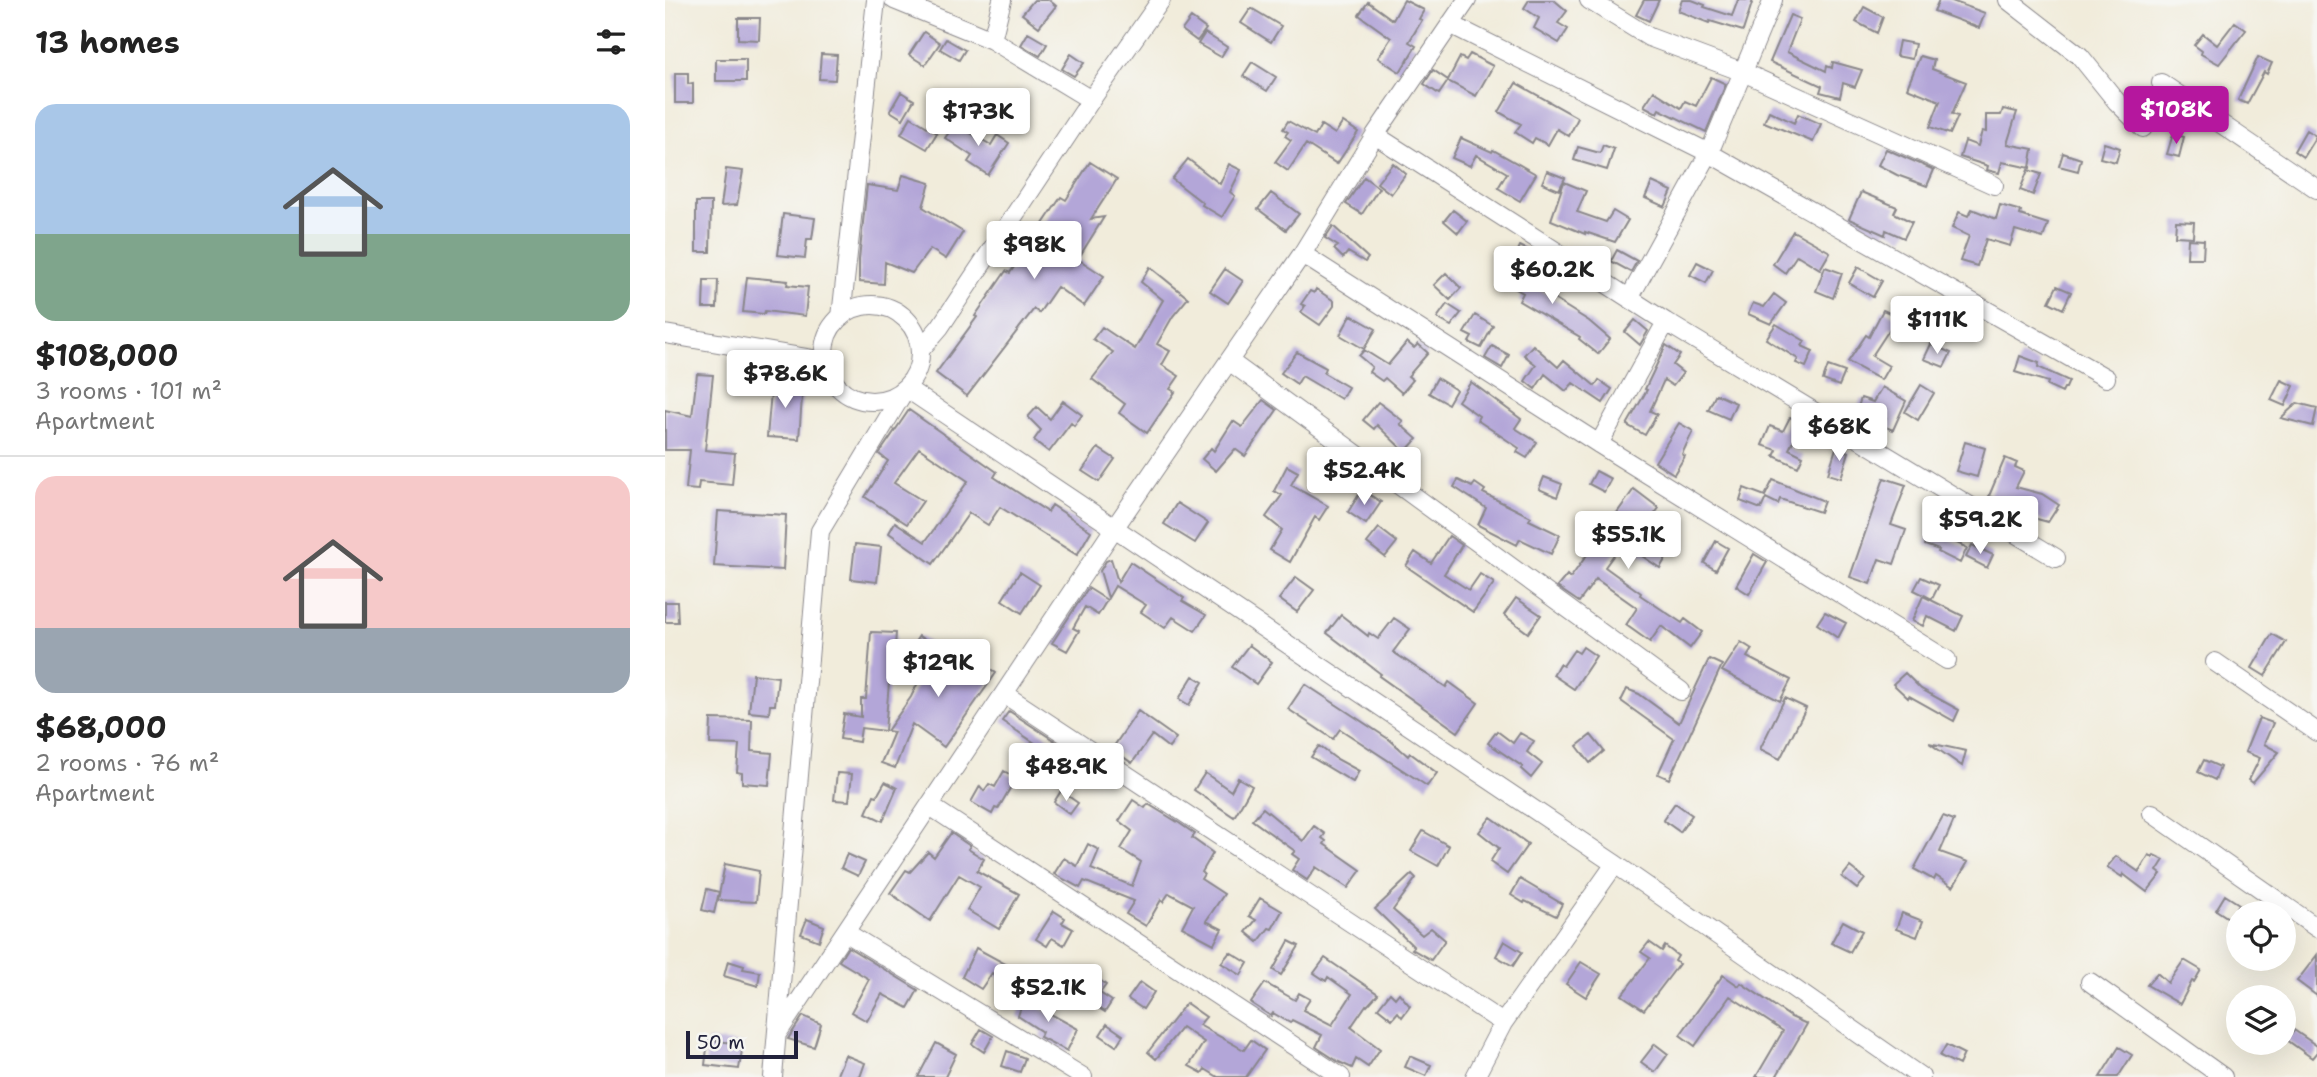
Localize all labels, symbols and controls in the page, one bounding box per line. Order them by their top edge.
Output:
text: 13 homes [35,22,180,63]
icon: filters [592,23,630,61]
pin: $108K [2127,86,2225,146]
pin: $173K [929,88,1027,148]
text: $108K [2140,94,2212,124]
text: $173K [942,96,1014,126]
icon: home [270,149,396,275]
pin: $98K [993,222,1075,281]
text: $98K [1003,229,1065,259]
pin: $60.2K [1495,246,1609,306]
text: $60.2K [1510,254,1594,284]
pin: $111K [1888,296,1986,356]
text: $111K [1907,304,1967,334]
text: $108,000 [35,335,179,376]
pin: $78.6K [728,350,842,410]
text: $78.6K [743,358,827,388]
text: 3 rooms · 101 m² [35,376,222,406]
pin: $68K [1798,404,1880,463]
text: Apartment [35,406,155,436]
text: $68K [1807,411,1871,441]
pin: $52.4K [1307,448,1421,507]
text: $52.4K [1323,455,1405,485]
pin: $59.2K [1923,496,2037,556]
text: $59.2K [1938,504,2022,534]
pin: $55.1K [1571,512,1685,571]
text: $55.1K [1591,519,1665,549]
icon: home [270,521,396,647]
pin: $129K [889,640,987,699]
text: $129K [902,647,974,677]
text: $68,000 [35,707,167,748]
pin: $48.9K [1009,744,1123,803]
text: 2 rooms · 76 m² [35,748,219,778]
text: $48.9K [1025,751,1107,781]
text: Apartment [35,778,155,808]
map controls [2226,901,2296,1055]
button: locate [2226,901,2296,971]
pin: $52.1K [991,964,1105,1024]
text: $52.1K [1010,972,1086,1002]
button: layers [2226,985,2296,1055]
scale bar [686,1028,798,1060]
text: 50 m [697,1030,745,1055]

